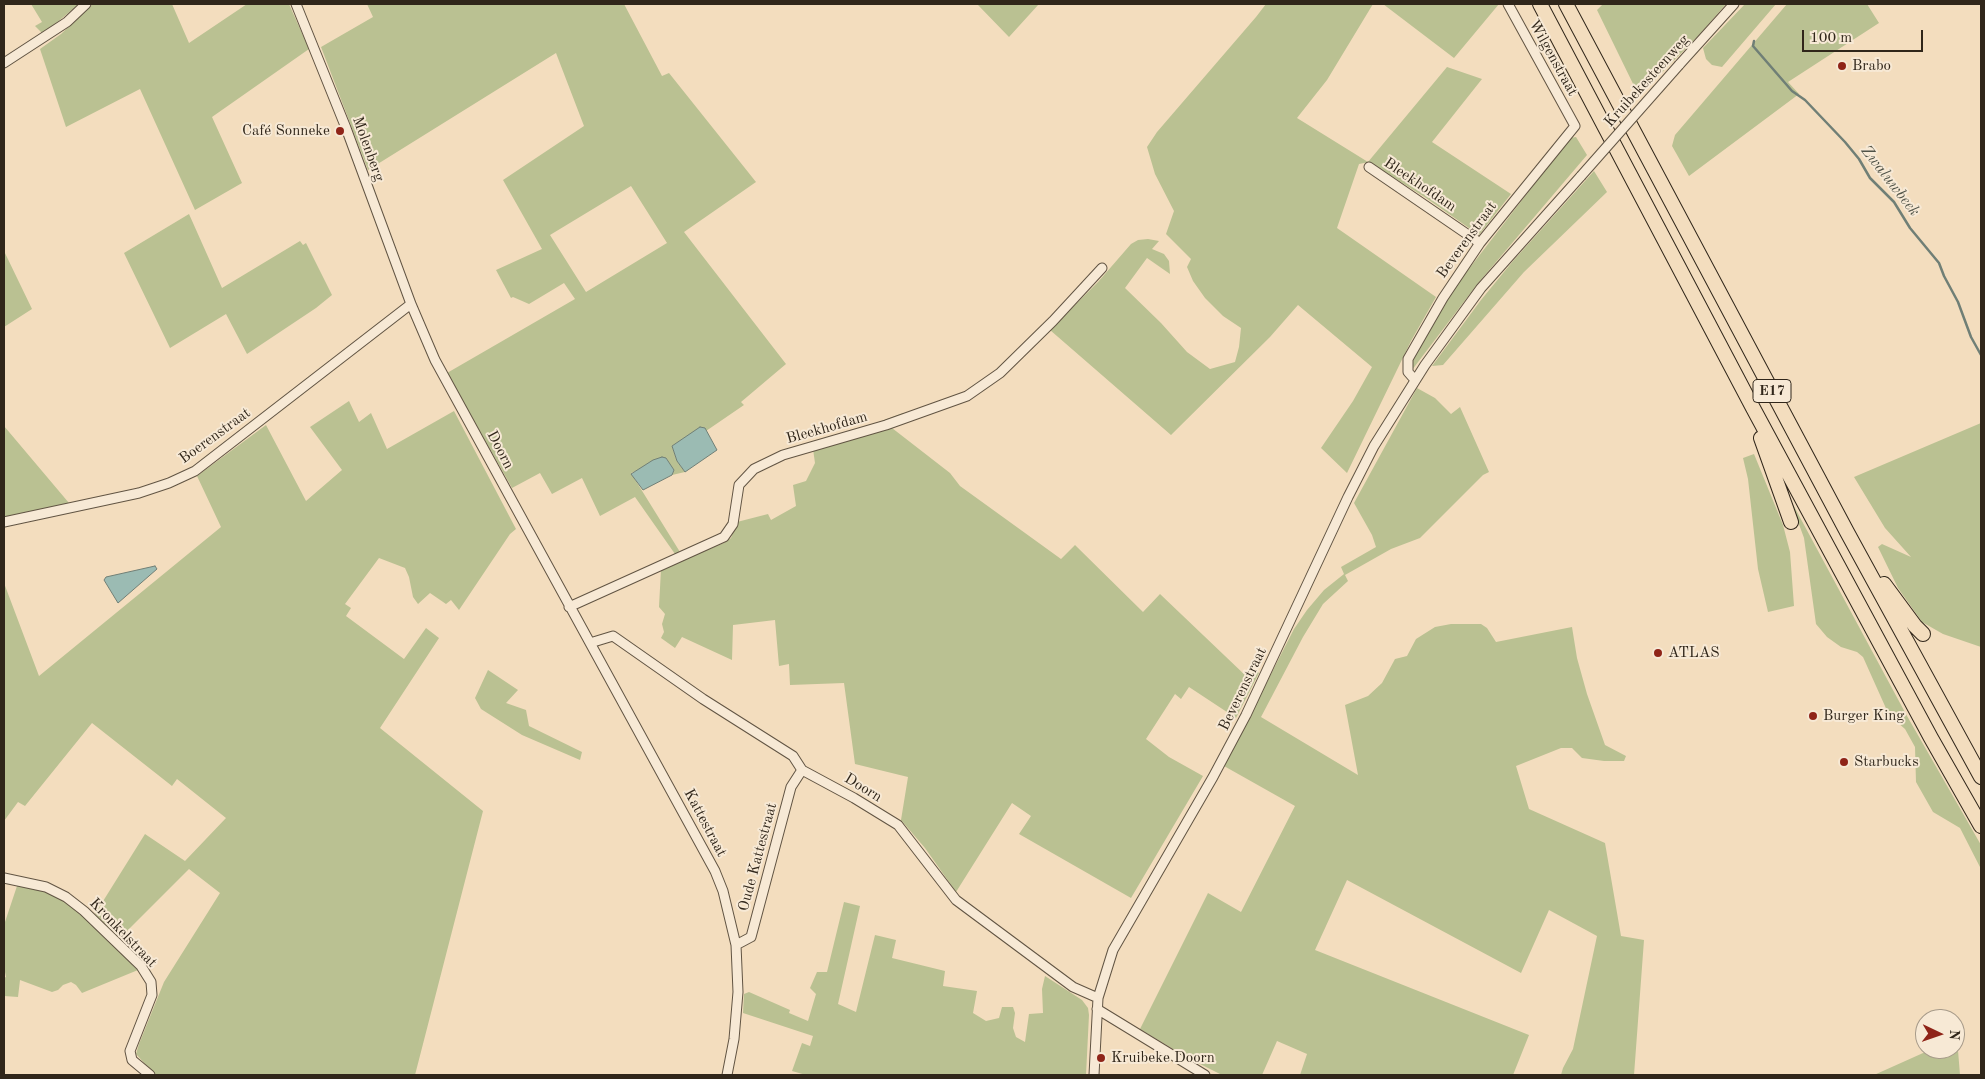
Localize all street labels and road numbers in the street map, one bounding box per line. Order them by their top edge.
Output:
street label: Wilgenstraat [1525,17,1581,99]
street label: Kruibekesteenweg [1601,31,1693,131]
street label: Molenberg [348,114,388,184]
street label: Bleekhofdam [1380,154,1460,216]
street label: Beverenstraat [1433,198,1501,282]
road number: E17 [1753,380,1791,402]
street label: Boerenstraat [176,404,254,468]
street label: Bleekhofdam [784,408,870,448]
street label: Doorn [482,428,518,472]
street label: Beverenstraat [1215,644,1271,734]
street label: Doorn [841,770,885,806]
street label: Kattestraat [680,786,730,860]
street label: Oude Kattestraat [735,801,781,913]
street label: Kronkelstraat [85,894,161,972]

